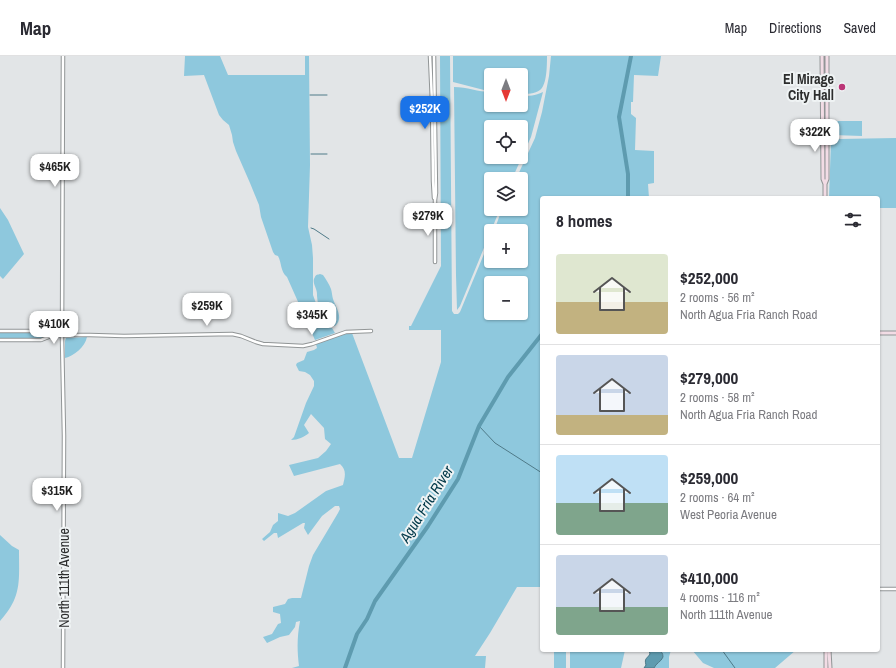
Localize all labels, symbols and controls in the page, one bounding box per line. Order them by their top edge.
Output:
text: Map [20,15,51,41]
text: Map [725,19,747,37]
text: Directions [769,19,821,37]
text: Saved [843,19,876,37]
north arrow [484,68,528,112]
map controls [484,68,528,320]
place label: El Mirage City Hall [783,70,834,104]
marker: El Mirage City Hall [837,82,847,92]
pin: $252K [397,96,453,130]
text: $252K [409,100,441,117]
pin: $322K [787,119,843,153]
button: locate [484,120,528,164]
text: $322K [799,123,831,140]
pin: $465K [27,154,83,188]
text: $465K [39,158,71,175]
button: layers [484,172,528,216]
pin: $279K [400,203,456,237]
text: $279K [412,207,444,224]
text: 8 homes [556,209,613,232]
icon: filters [842,209,864,231]
button: + [484,224,528,268]
text: $252,000 [680,266,738,289]
icon: home [588,270,636,318]
button: − [484,276,528,320]
text: 2 rooms · 56 m² [680,289,755,306]
pin: $259K [179,293,235,327]
text: $259K [191,297,223,314]
pin: $345K [284,302,340,336]
text: $345K [296,306,328,323]
text: North Agua Fria Ranch Road [680,306,817,323]
pin: $410K [26,311,82,345]
text: $410K [38,315,70,332]
text: $279,000 [680,366,738,389]
icon: home [588,371,636,419]
text: 2 rooms · 58 m² [680,389,755,406]
text: North Agua Fria Ranch Road [680,406,817,423]
water label: Agua Fria River [394,461,458,547]
text: $259,000 [680,466,738,489]
icon: home [588,471,636,519]
pin: $315K [29,478,85,512]
text: $315K [41,482,73,499]
text: 2 rooms · 64 m² [680,489,755,506]
text: West Peoria Avenue [680,506,777,523]
street label: North 111th Avenue [55,528,73,628]
text: $410,000 [680,566,738,589]
icon: home [588,571,636,619]
text: 4 rooms · 116 m² [680,589,760,606]
text: North 111th Avenue [680,606,773,623]

